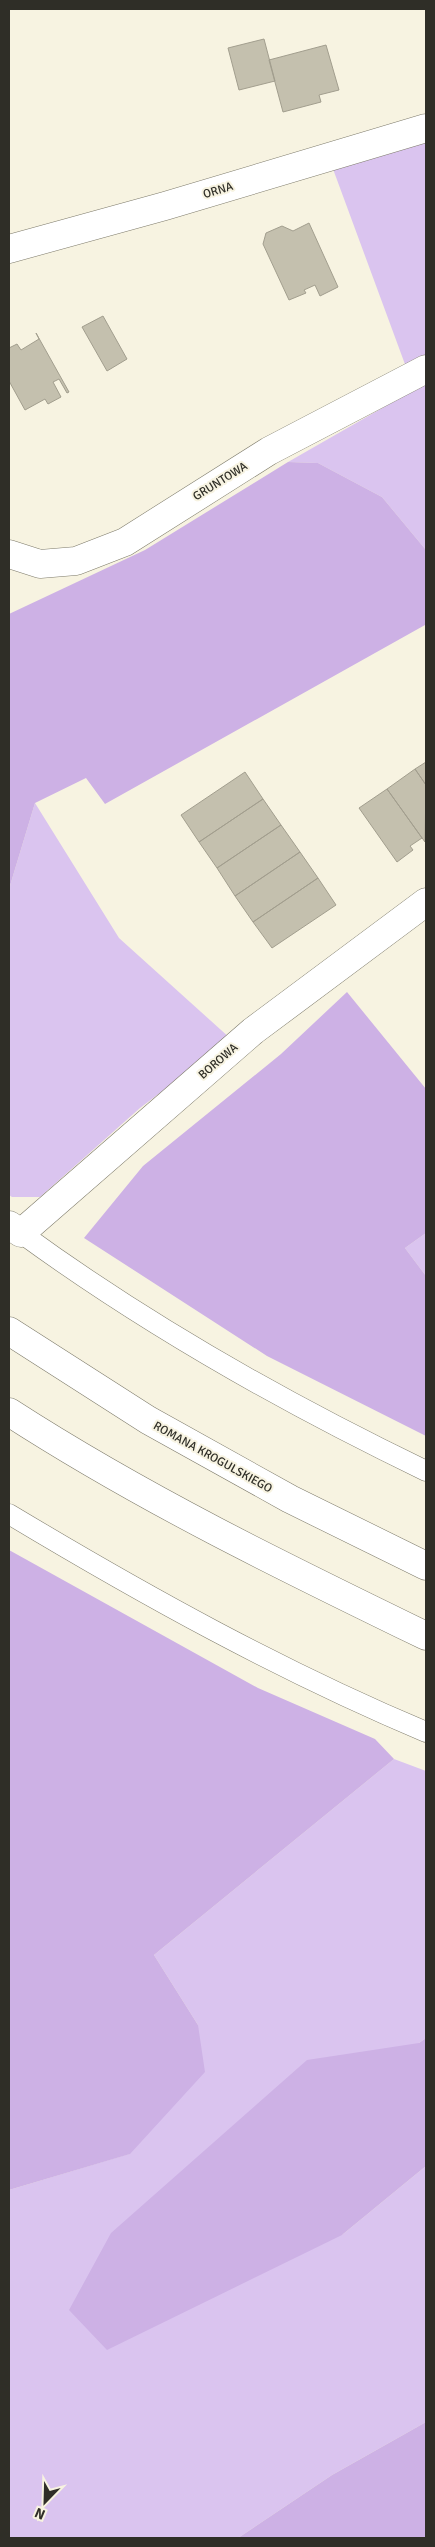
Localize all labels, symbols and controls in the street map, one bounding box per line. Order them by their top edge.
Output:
street label: ORNA [201,179,236,202]
street label: GRUNTOWA [190,458,251,504]
street label: BOROWA [196,1040,242,1083]
street label: ROMANA KROGULSKIEGO [151,1418,275,1496]
north arrow [20,2477,70,2527]
text: N [32,2504,48,2523]

